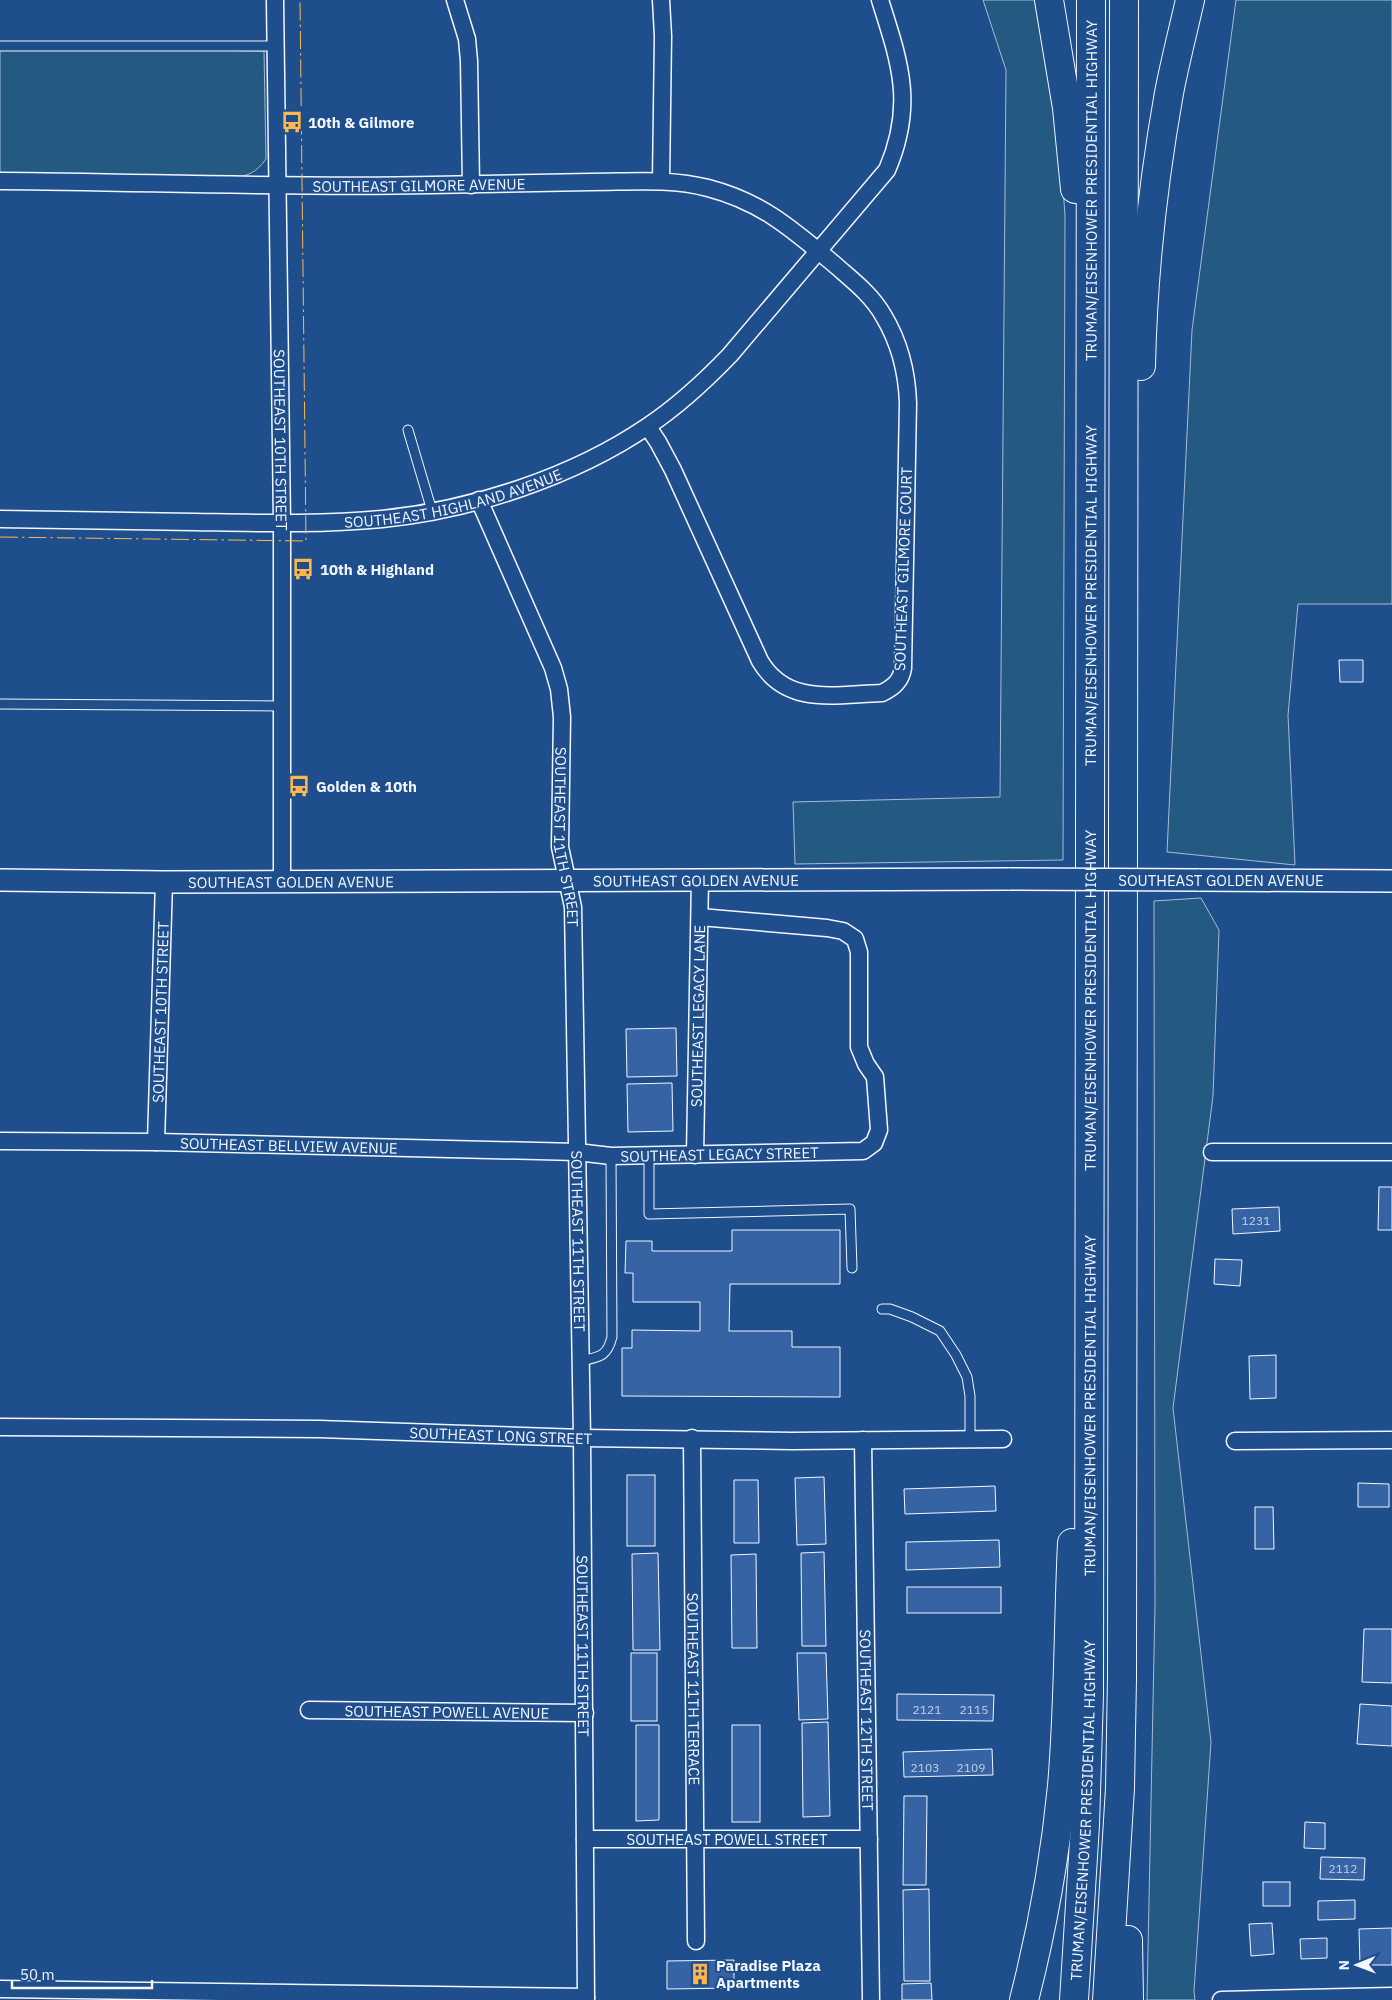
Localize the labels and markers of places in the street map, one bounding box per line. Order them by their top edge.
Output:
bus stop icon: 10th & Gilmore [279,109,305,135]
place label: 10th & Gilmore [308,113,415,132]
bus stop icon: 10th & Highland [290,556,316,582]
place label: 10th & Highland [320,560,434,579]
bus stop icon: Golden & 10th [286,773,312,799]
place label: Golden & 10th [316,777,417,796]
place label: Paradise Plaza Apartments [716,1956,821,1992]
building icon: Paradise Plaza Apartments [687,1961,713,1987]

